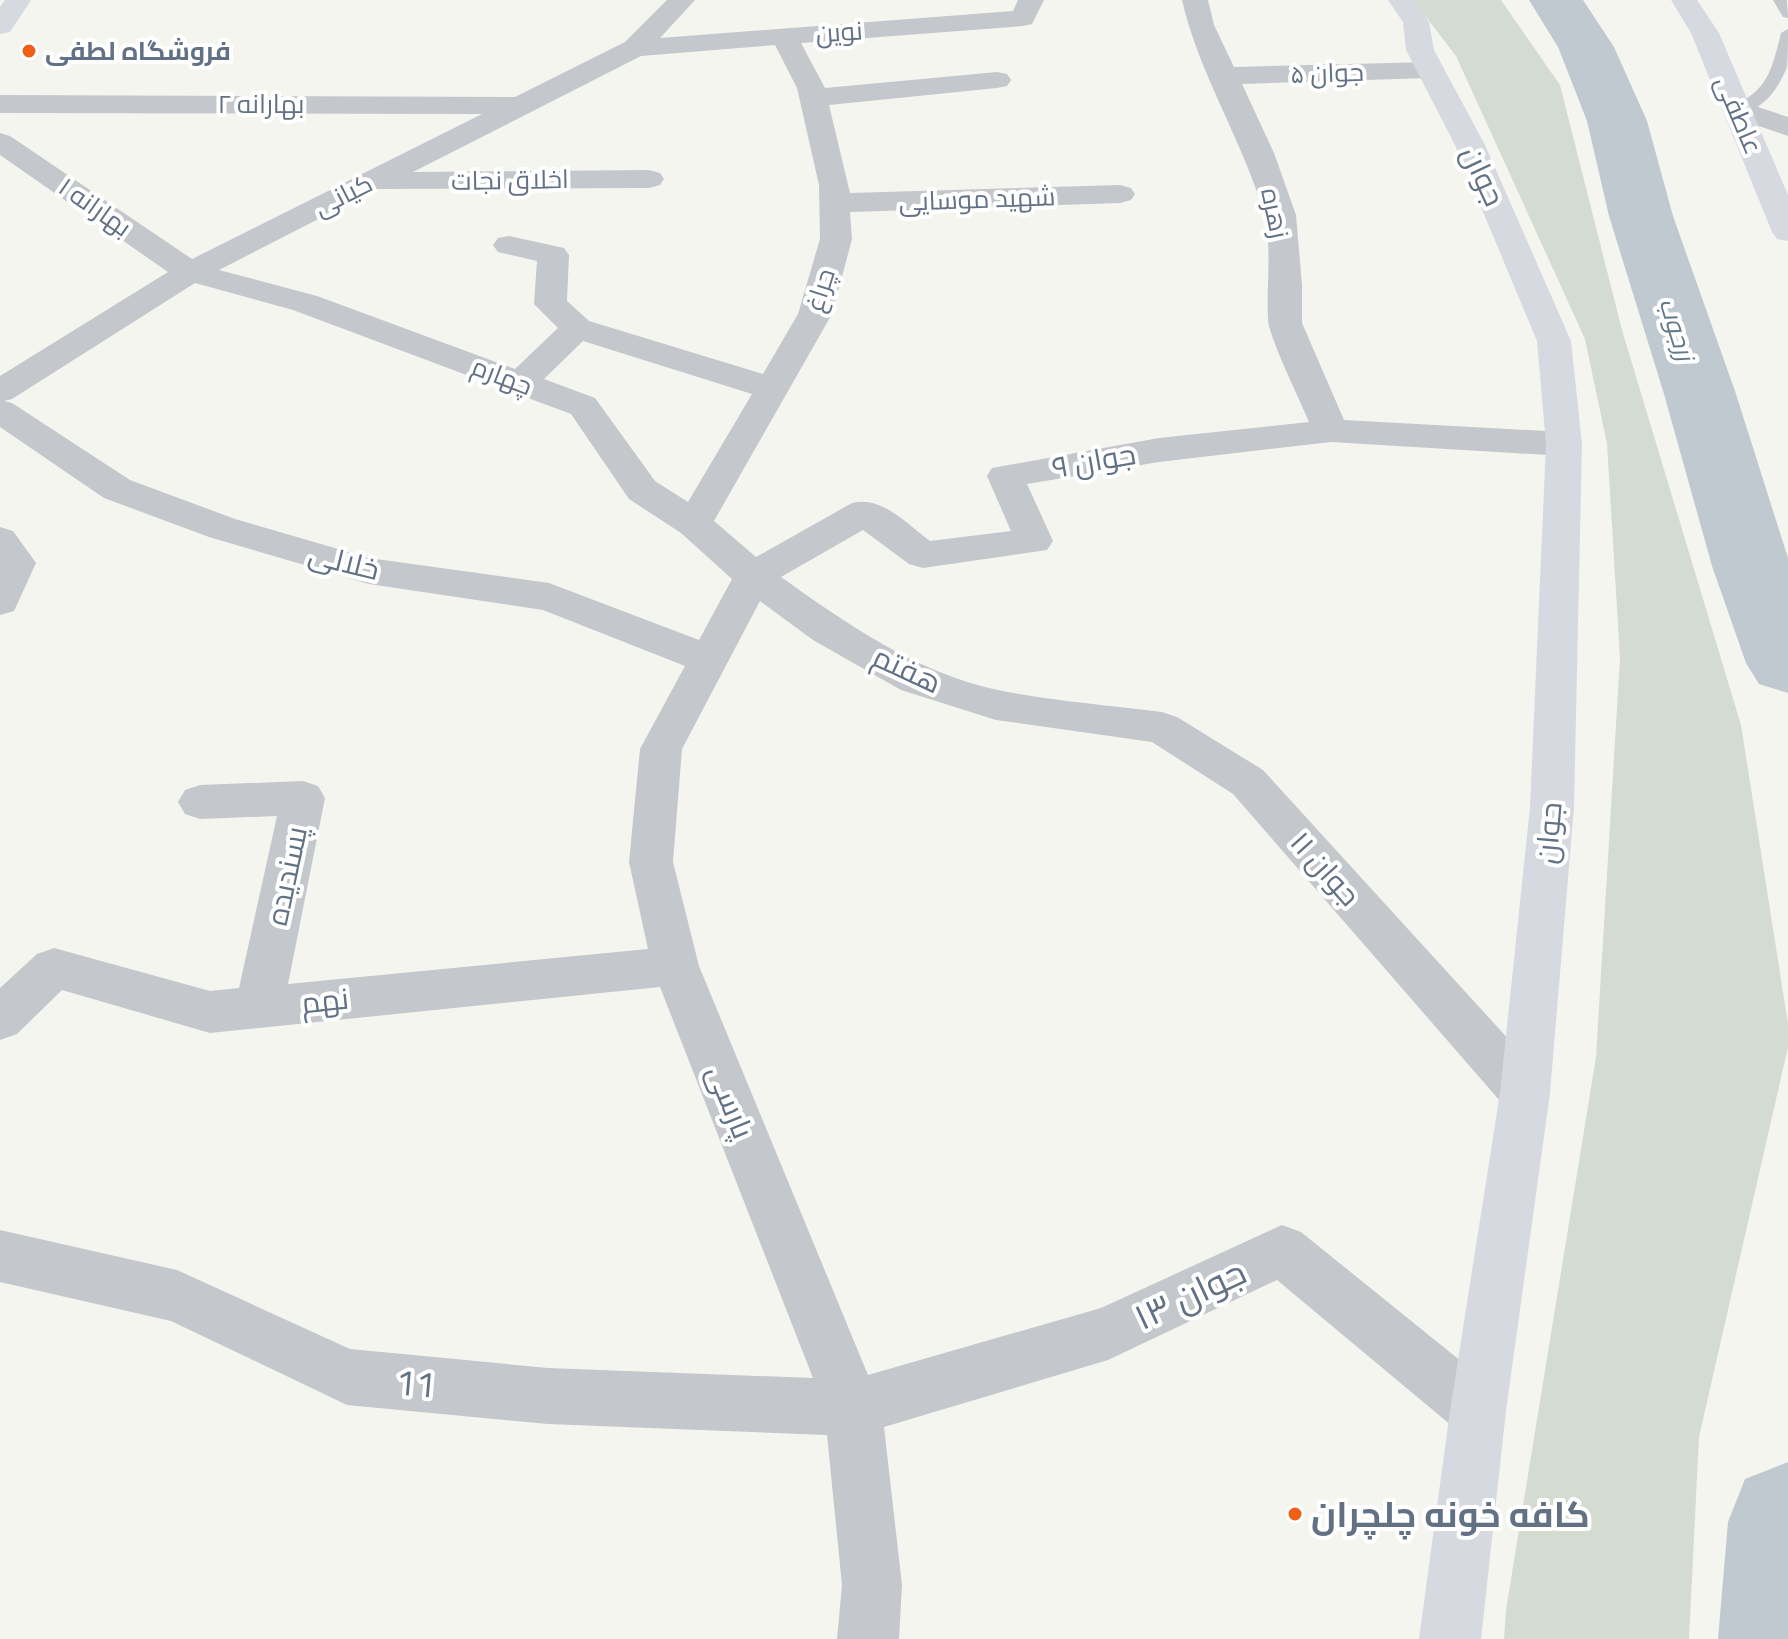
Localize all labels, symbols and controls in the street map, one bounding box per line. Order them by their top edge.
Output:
street label: نوین [814,10,864,53]
place label: فروشگاه لطفی [45,31,231,70]
marker: فروشگاه لطفی [20,42,38,60]
street label: جوان ۵ [1289,52,1364,93]
street label: عاطفی [1705,69,1773,160]
street label: بهارانه ۲ [218,84,305,123]
street label: جوان [1450,138,1518,213]
street label: اخلاق نجات [451,159,569,200]
street label: کیانی [307,163,379,226]
street label: بهارانه ۱ [51,167,140,246]
street label: شهید موسایی [898,176,1056,221]
street label: زهره [1251,184,1300,242]
street label: چراغ [794,263,845,317]
water label: زرجوب [1650,293,1706,368]
street label: چهارم [466,346,538,405]
street label: جوان ۹ [1048,430,1139,490]
street label: خلالی [304,530,385,592]
street label: هفتم [865,633,950,705]
street label: جوان [1522,800,1574,866]
street label: جوان ۱۱ [1279,821,1372,916]
street label: پسندیده [253,822,319,930]
street label: نهم [299,975,351,1025]
street label: پارسی [695,1058,767,1146]
street label: جوان ۱۳ [1125,1244,1255,1343]
street label: 11 [394,1353,439,1412]
place label: کافه خونه چلچران [1311,1486,1590,1541]
marker: کافه خونه چلچران [1286,1505,1304,1523]

